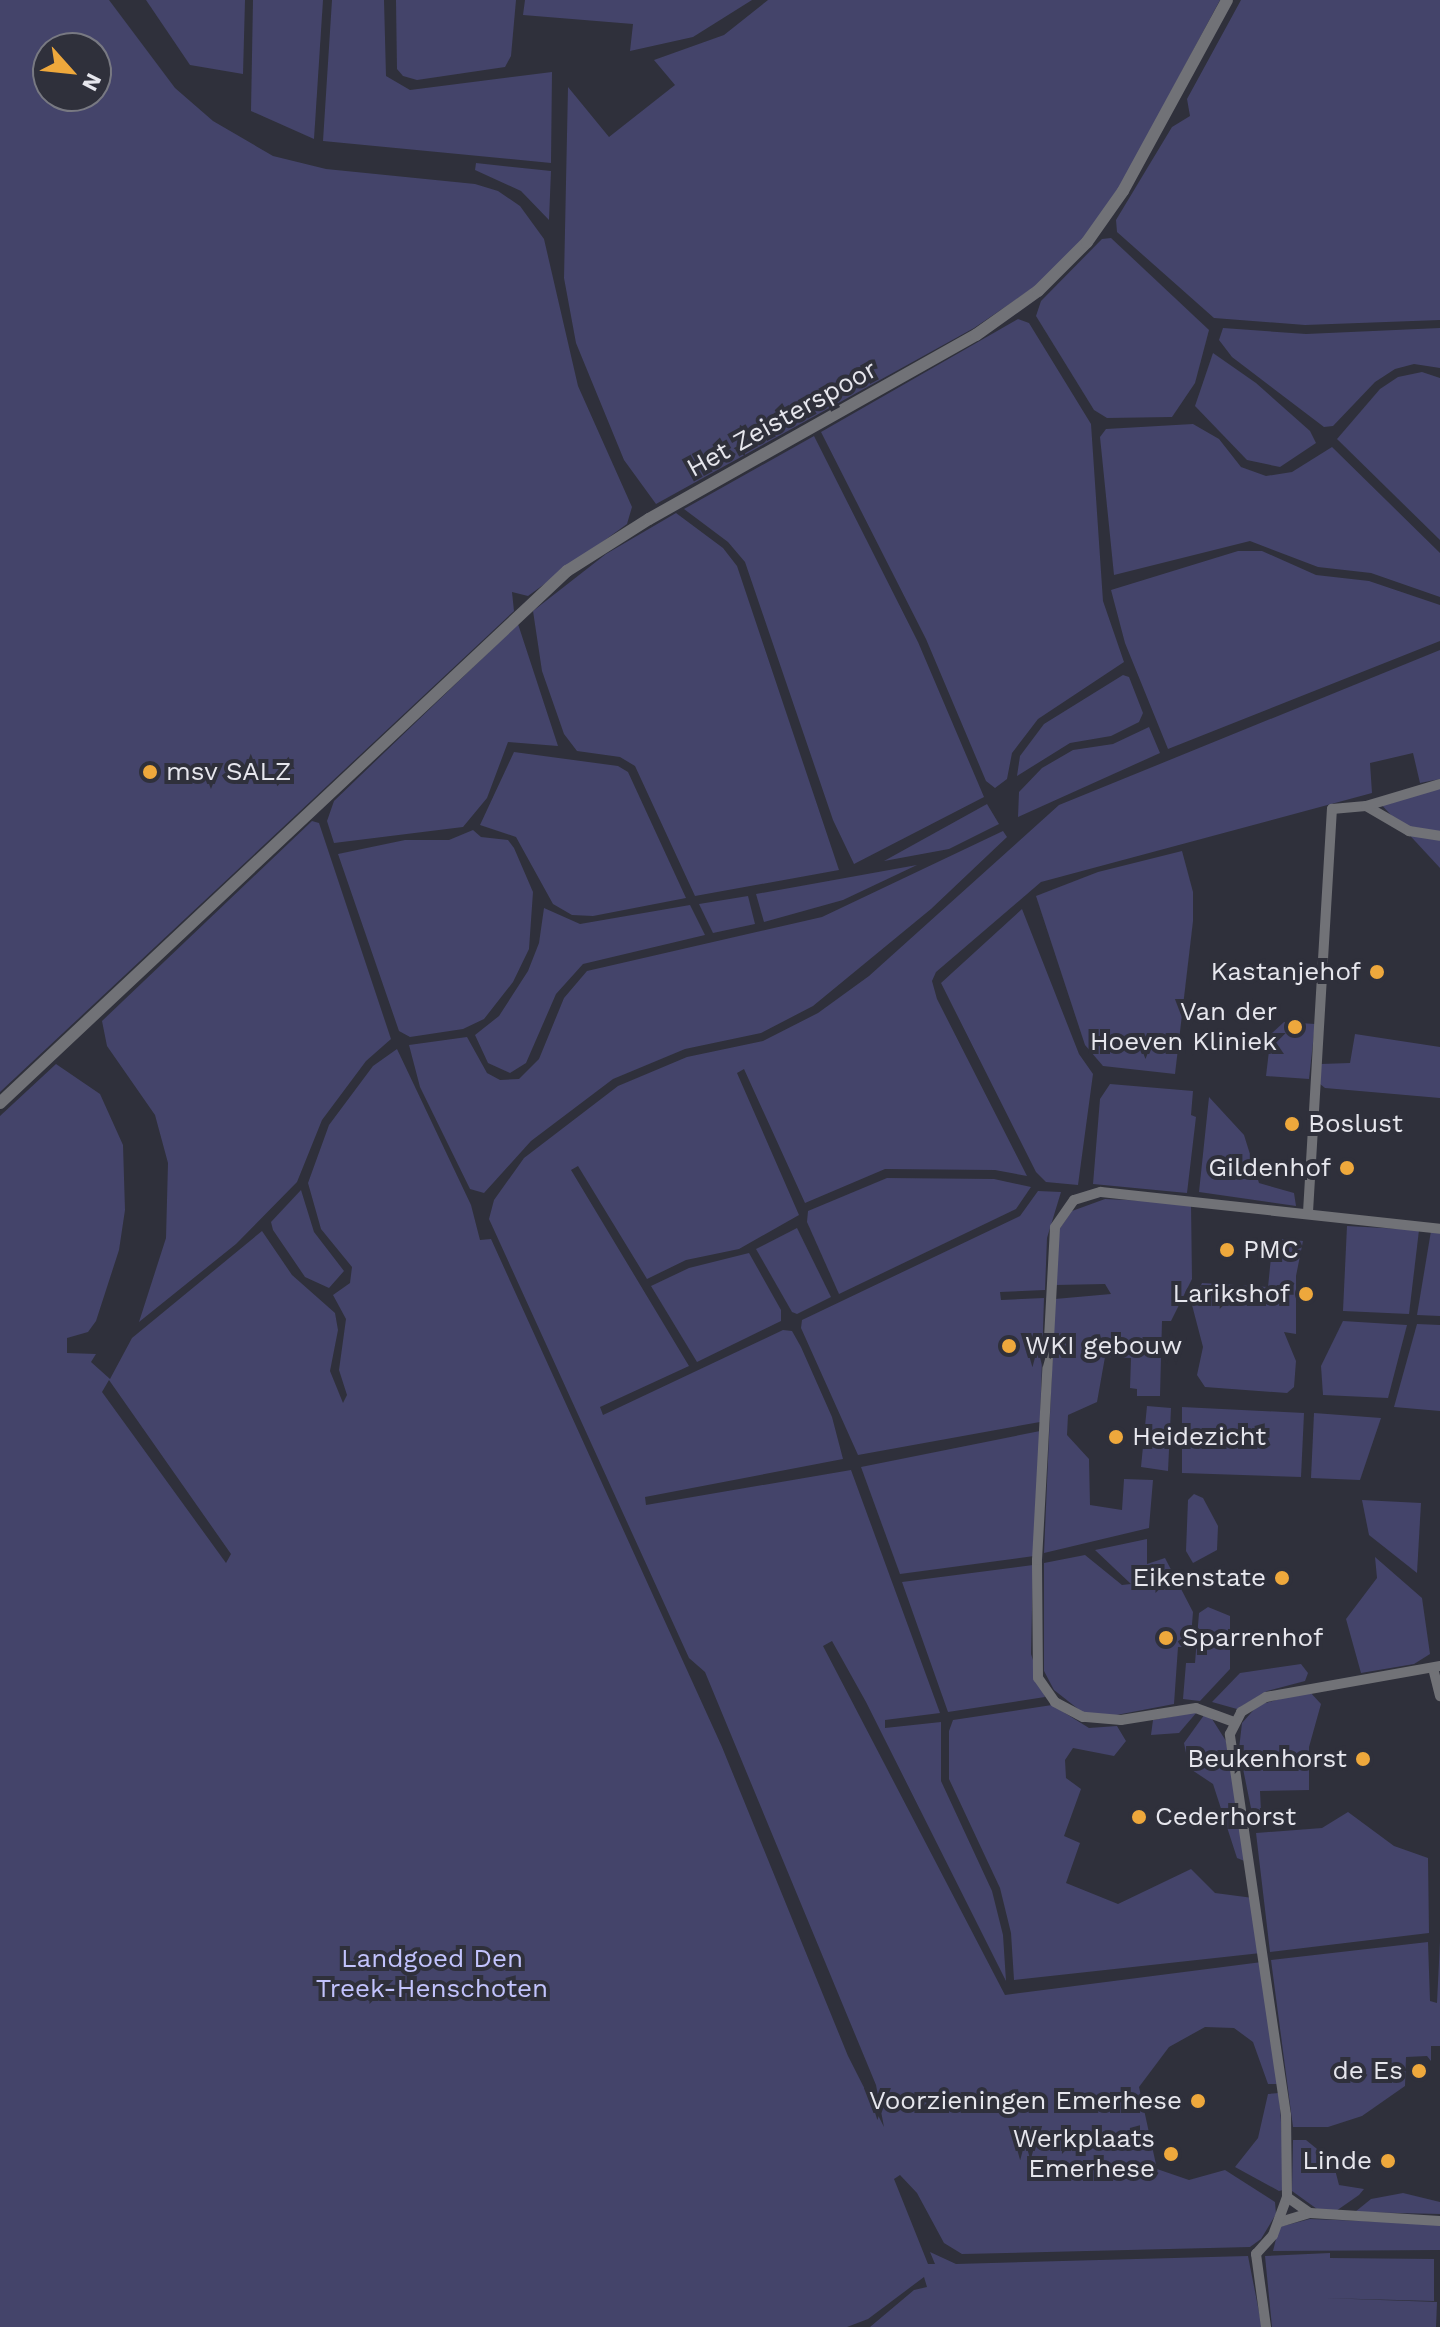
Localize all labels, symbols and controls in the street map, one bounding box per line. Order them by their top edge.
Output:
north arrow [32,32,112,112]
text: N [77,69,107,95]
street label: Het Zeisterspoor [682,354,882,484]
place label: msv SALZ [166,756,292,788]
marker: msv SALZ [141,763,159,781]
place label: Kastanjehof [1211,956,1361,988]
marker: Kastanjehof [1368,963,1386,981]
place label: Van der Hoeven Kliniek [1090,996,1277,1058]
marker: Van der Hoeven Kliniek [1284,1016,1306,1038]
place label: Boslust [1308,1108,1403,1140]
marker: Boslust [1283,1115,1301,1133]
place label: Gildenhof [1208,1152,1331,1184]
marker: Gildenhof [1338,1159,1356,1177]
place label: PMC [1243,1234,1299,1266]
marker: PMC [1218,1241,1236,1259]
place label: Larikshof [1172,1278,1290,1310]
marker: Larikshof [1297,1285,1315,1303]
place label: WKI gebouw [1025,1330,1182,1362]
marker: WKI gebouw [1000,1337,1018,1355]
place label: Heidezicht [1132,1421,1266,1453]
marker: Heidezicht [1107,1428,1125,1446]
place label: Eikenstate [1132,1562,1266,1594]
marker: Eikenstate [1273,1569,1291,1587]
place label: Sparrenhof [1182,1622,1323,1654]
marker: Sparrenhof [1157,1629,1175,1647]
place label: Beukenhorst [1187,1743,1347,1775]
marker: Beukenhorst [1354,1750,1372,1768]
place label: Cederhorst [1155,1801,1296,1833]
marker: Cederhorst [1130,1808,1148,1826]
park label: Landgoed Den Treek-Henschoten [316,1943,548,2004]
place label: de Es [1333,2055,1403,2087]
marker: de Es [1410,2062,1428,2080]
place label: Voorzieningen Emerhese [869,2085,1182,2117]
marker: Voorzieningen Emerhese [1189,2092,1207,2110]
place label: Werkplaats Emerhese [1013,2123,1155,2184]
marker: Werkplaats Emerhese [1162,2145,1180,2163]
place label: Linde [1302,2145,1372,2177]
marker: Linde [1379,2152,1397,2170]

